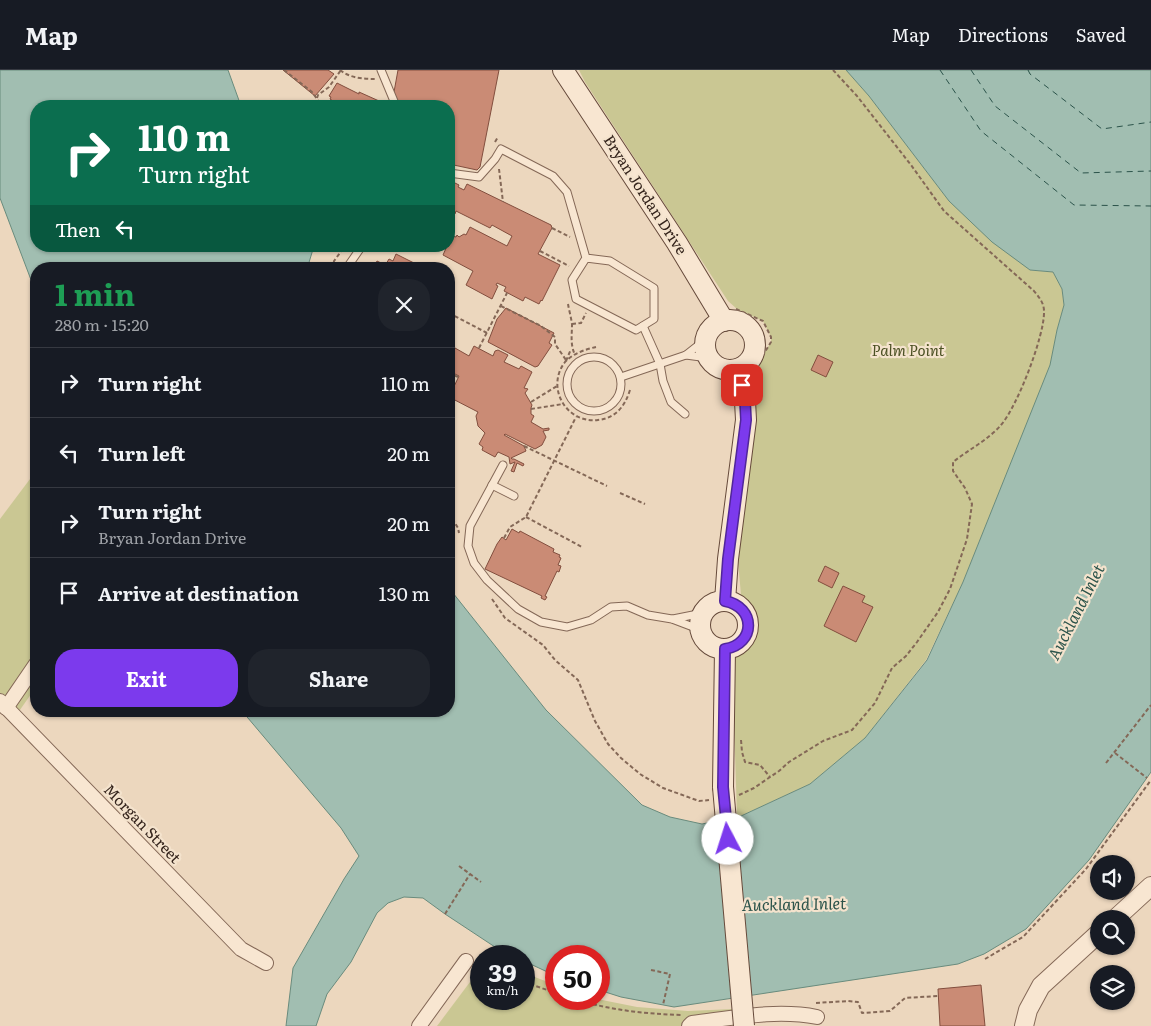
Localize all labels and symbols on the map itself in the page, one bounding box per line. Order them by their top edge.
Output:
street label: Bryan Jordan Drive [599,130,694,259]
park label: Palm Point [871,338,945,361]
pin [721,364,763,406]
water label: Auckland Inlet [1041,559,1110,664]
street label: Morgan Street [99,778,187,868]
position arrow [701,812,753,864]
water label: Auckland Inlet [741,890,847,916]
speed limit sign: 50 [545,945,610,1010]

